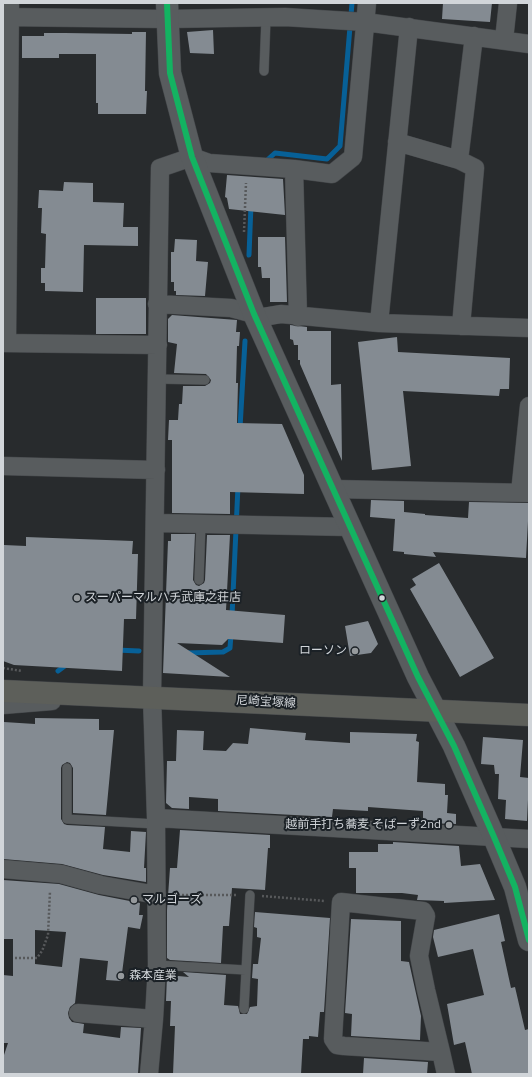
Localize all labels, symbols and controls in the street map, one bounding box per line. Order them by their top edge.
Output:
place label: スーパーマルハチ武庫之荘店 [85,591,241,605]
marker: スーパーマルハチ武庫之荘店 [72,593,82,603]
unlabelled marker [377,593,387,603]
place label: ローソン [299,644,347,658]
marker: ローソン [350,646,360,656]
street label: 尼崎宝塚線 [236,693,296,711]
place label: 越前手打ち蕎麦 そばーず2nd [285,818,441,832]
marker: 越前手打ち蕎麦 そばーず2nd [444,820,454,830]
place label: マルゴーズ [142,893,202,907]
marker: マルゴーズ [129,895,139,905]
place label: 森本産業 [129,969,177,983]
marker: 森本産業 [116,971,126,981]

